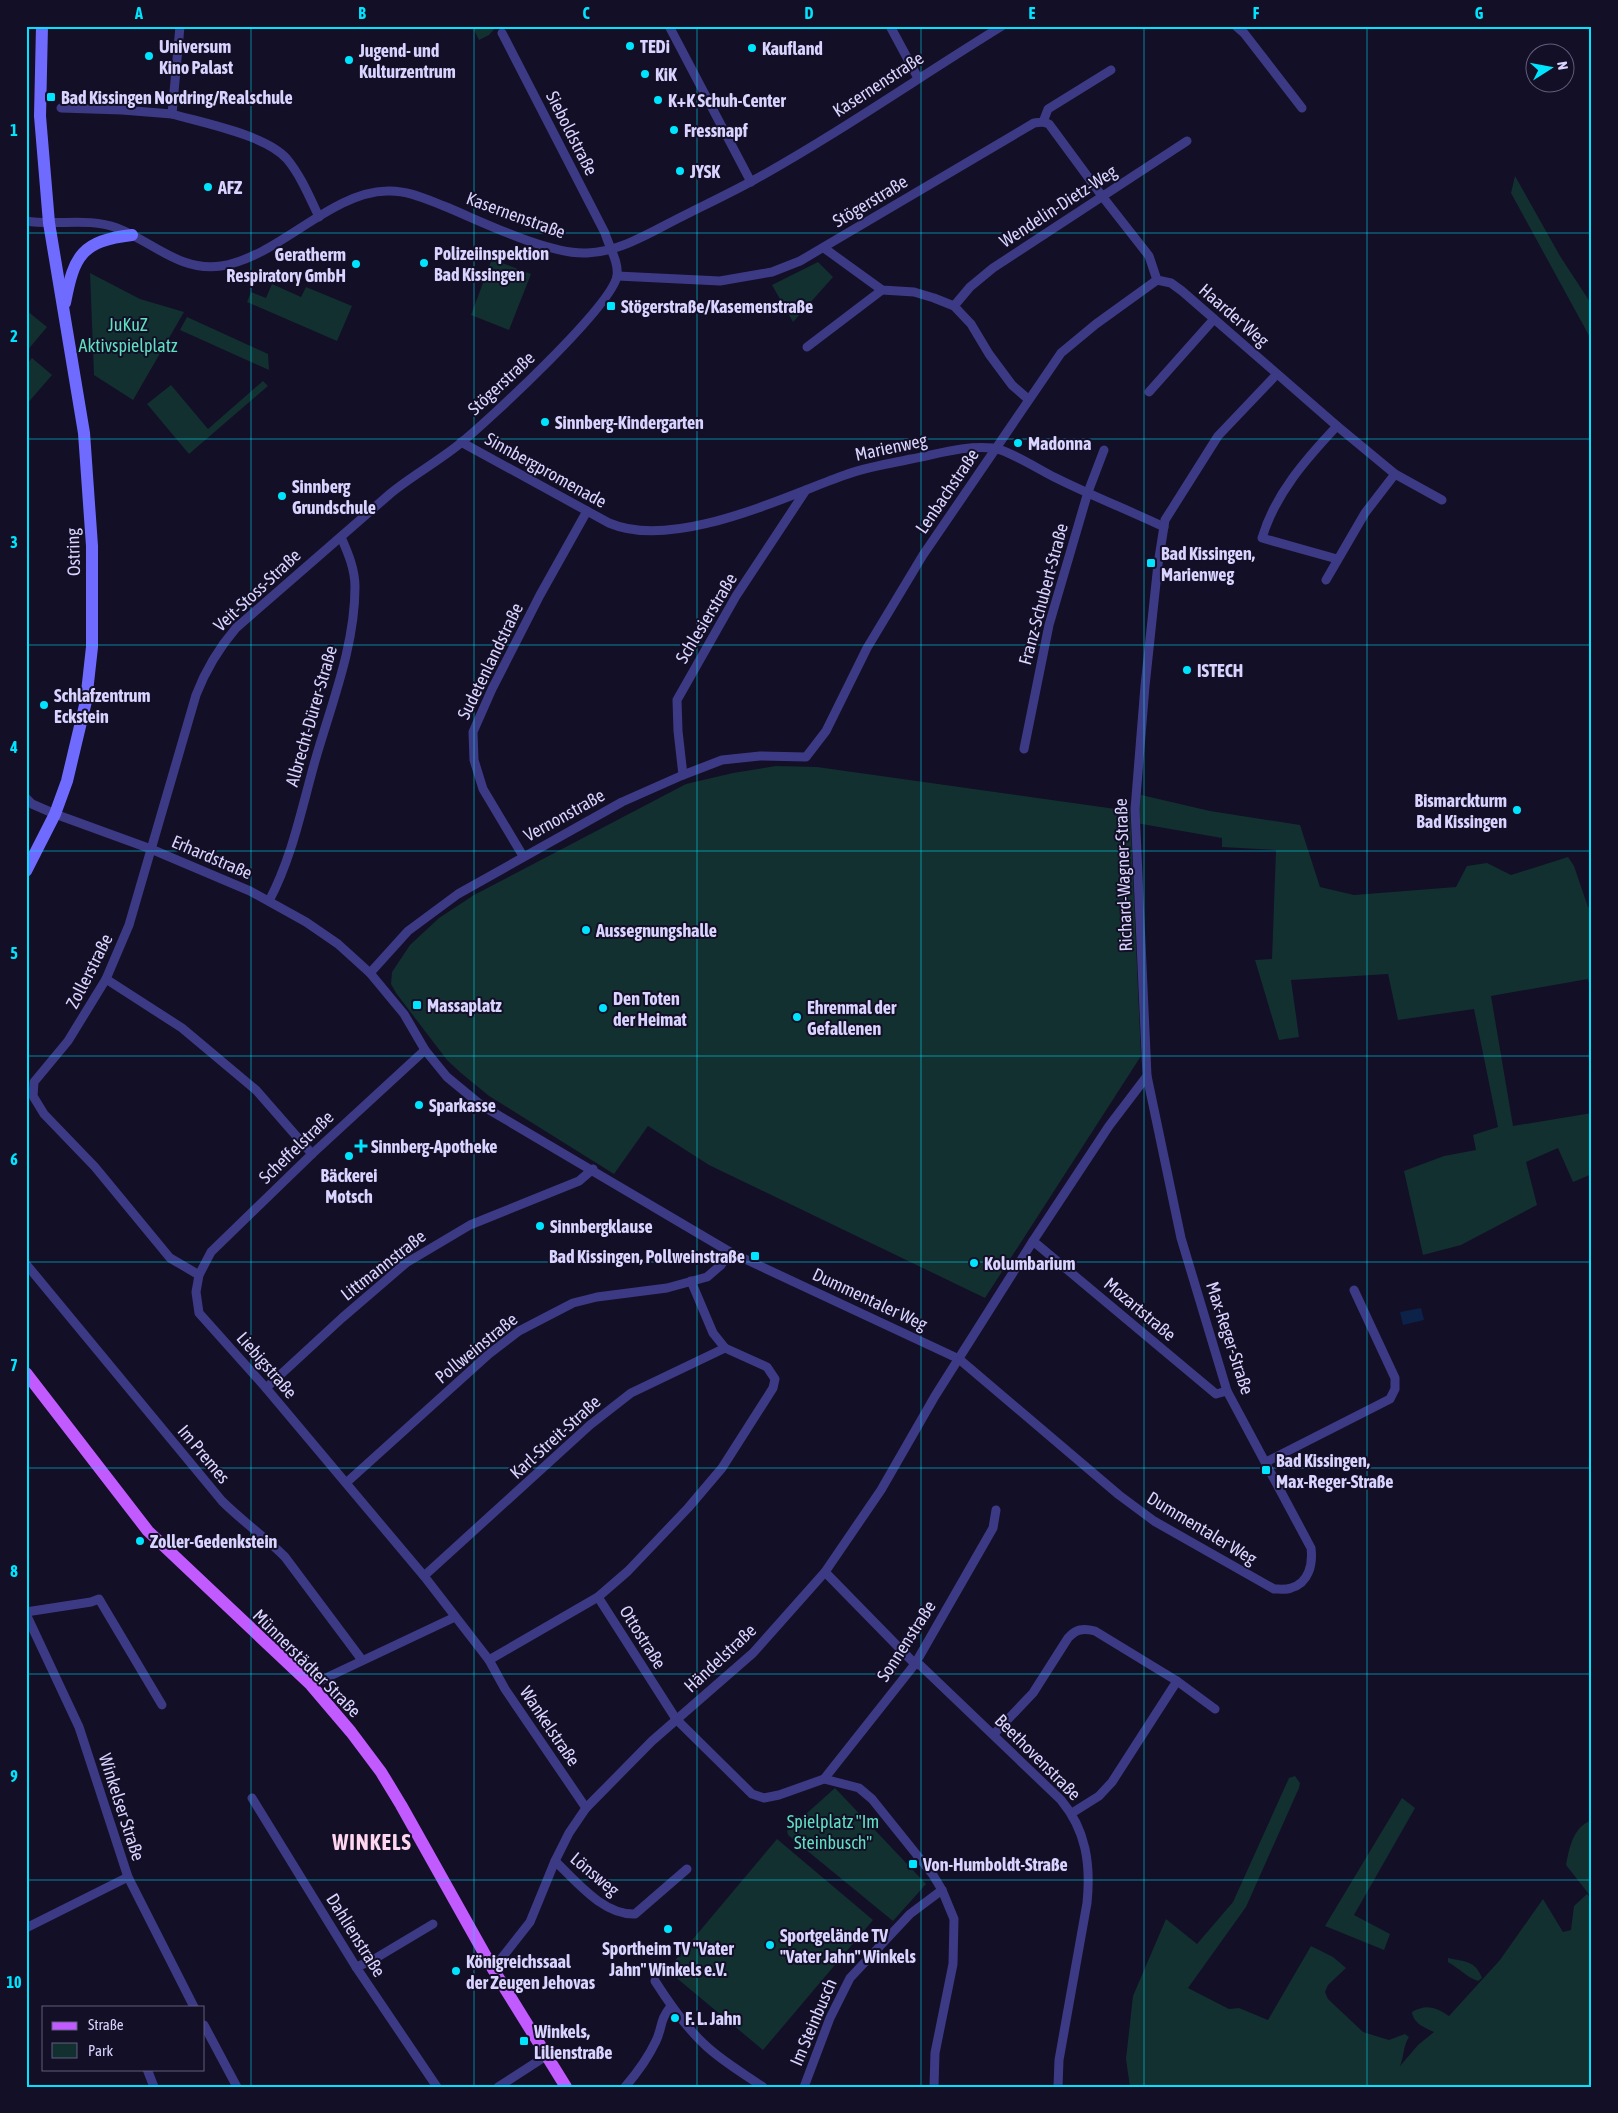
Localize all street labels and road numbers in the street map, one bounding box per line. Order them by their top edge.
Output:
street label: Kasernenstraße [829,47,927,121]
street label: Sieboldstraße [542,87,602,179]
street label: Wendelin-Dietz-Weg [996,160,1121,252]
street label: Stögerstraße [829,171,911,231]
street label: Kasernenstraße [464,187,568,243]
street label: Haarder Weg [1195,279,1273,351]
street label: Stögerstraße [463,347,539,419]
street label: Sinnbergpromenade [482,428,610,512]
street label: Marienweg [853,429,929,465]
street label: Lenbachstraße [911,445,983,537]
street label: Franz-Schubert-Straße [1014,521,1072,667]
street label: Ostring [62,527,84,576]
street label: Veit-Stoss-Straße [209,544,305,636]
street label: Schlesierstraße [671,569,741,667]
street label: Sudetenlandstraße [453,599,527,723]
street label: Albrecht-Dürer-Straße [281,643,341,789]
street label: Vernonstraße [520,784,608,846]
street label: Richard-Wagner-Straße [1110,798,1136,952]
street label: Erhardstraße [169,831,255,883]
street label: Zollerstraße [61,930,117,1012]
street label: Scheffelstraße [254,1106,338,1188]
street label: Littmannstraße [336,1225,430,1305]
street label: Dummentaler Weg [809,1263,931,1335]
street label: Mozartstraße [1100,1273,1180,1345]
street label: Max-Reger-Straße [1202,1279,1258,1397]
street label: Pollweinstraße [431,1309,521,1387]
street label: Liebigstraße [232,1327,302,1403]
street label: Karl-Streit-Straße [506,1391,604,1483]
street label: Im Premes [174,1421,234,1487]
street label: Dummentaler Weg [1143,1487,1261,1569]
street label: Sonnenstraße [872,1597,940,1685]
street label: Ottostraße [615,1601,671,1673]
street label: Münnerstädter Straße [249,1605,365,1721]
street label: Händelstraße [680,1619,760,1697]
street label: Wankelstraße [516,1682,584,1770]
street label: Beethovenstraße [991,1710,1085,1804]
street label: Winkelser Straße [95,1751,149,1863]
street label: Lönsweg [566,1848,624,1901]
street label: Dahlienstraße [322,1889,390,1981]
street label: Im Steinbusch [785,1975,841,2069]

